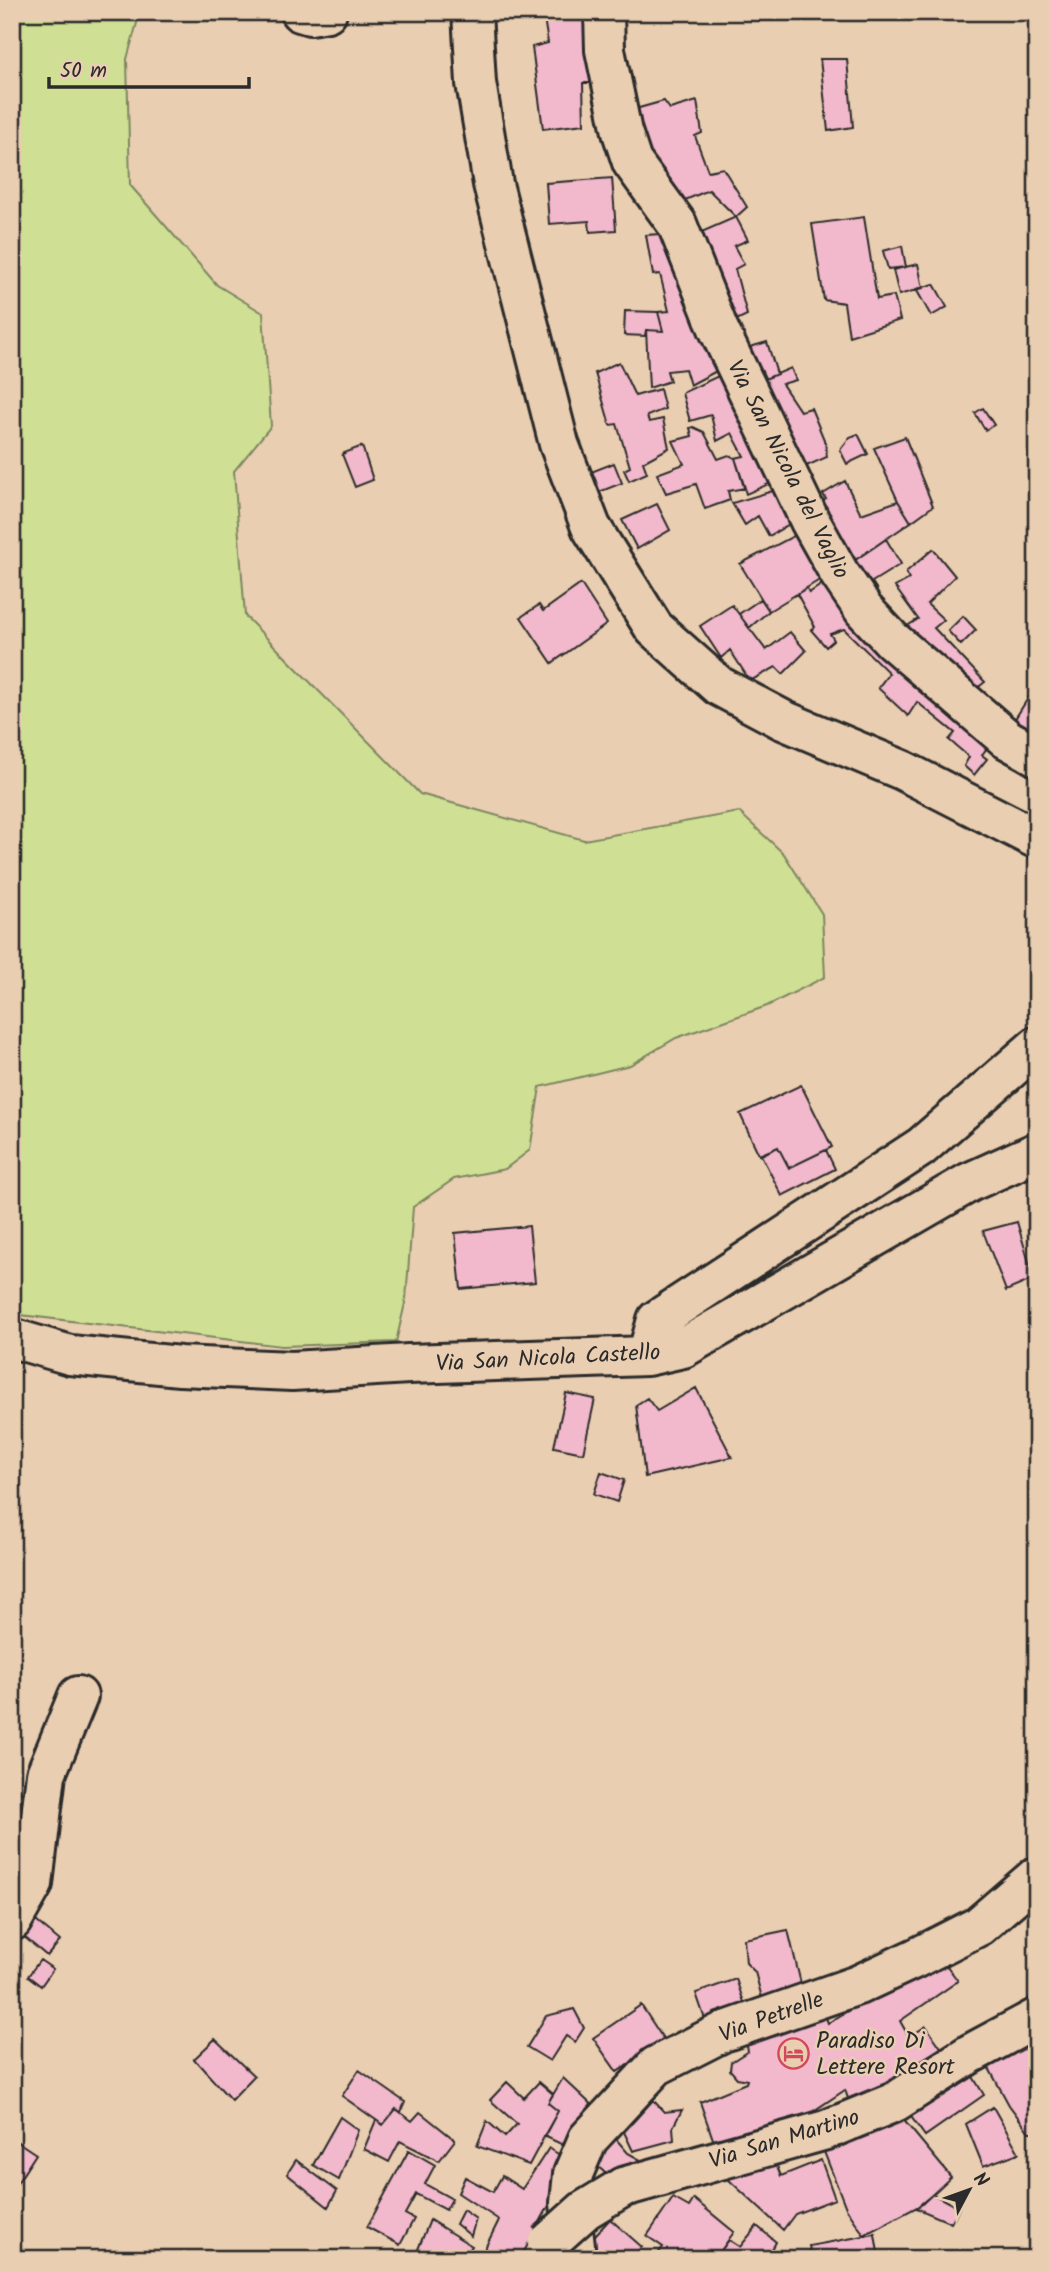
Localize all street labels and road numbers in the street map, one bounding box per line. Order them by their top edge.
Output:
street label: Via San Nicola del Vaglio [716,354,858,586]
street label: Via San Nicola Castello [435,1335,661,1383]
street label: Via Petrelle [714,1982,829,2053]
street label: Via San Martino [705,2100,864,2180]

